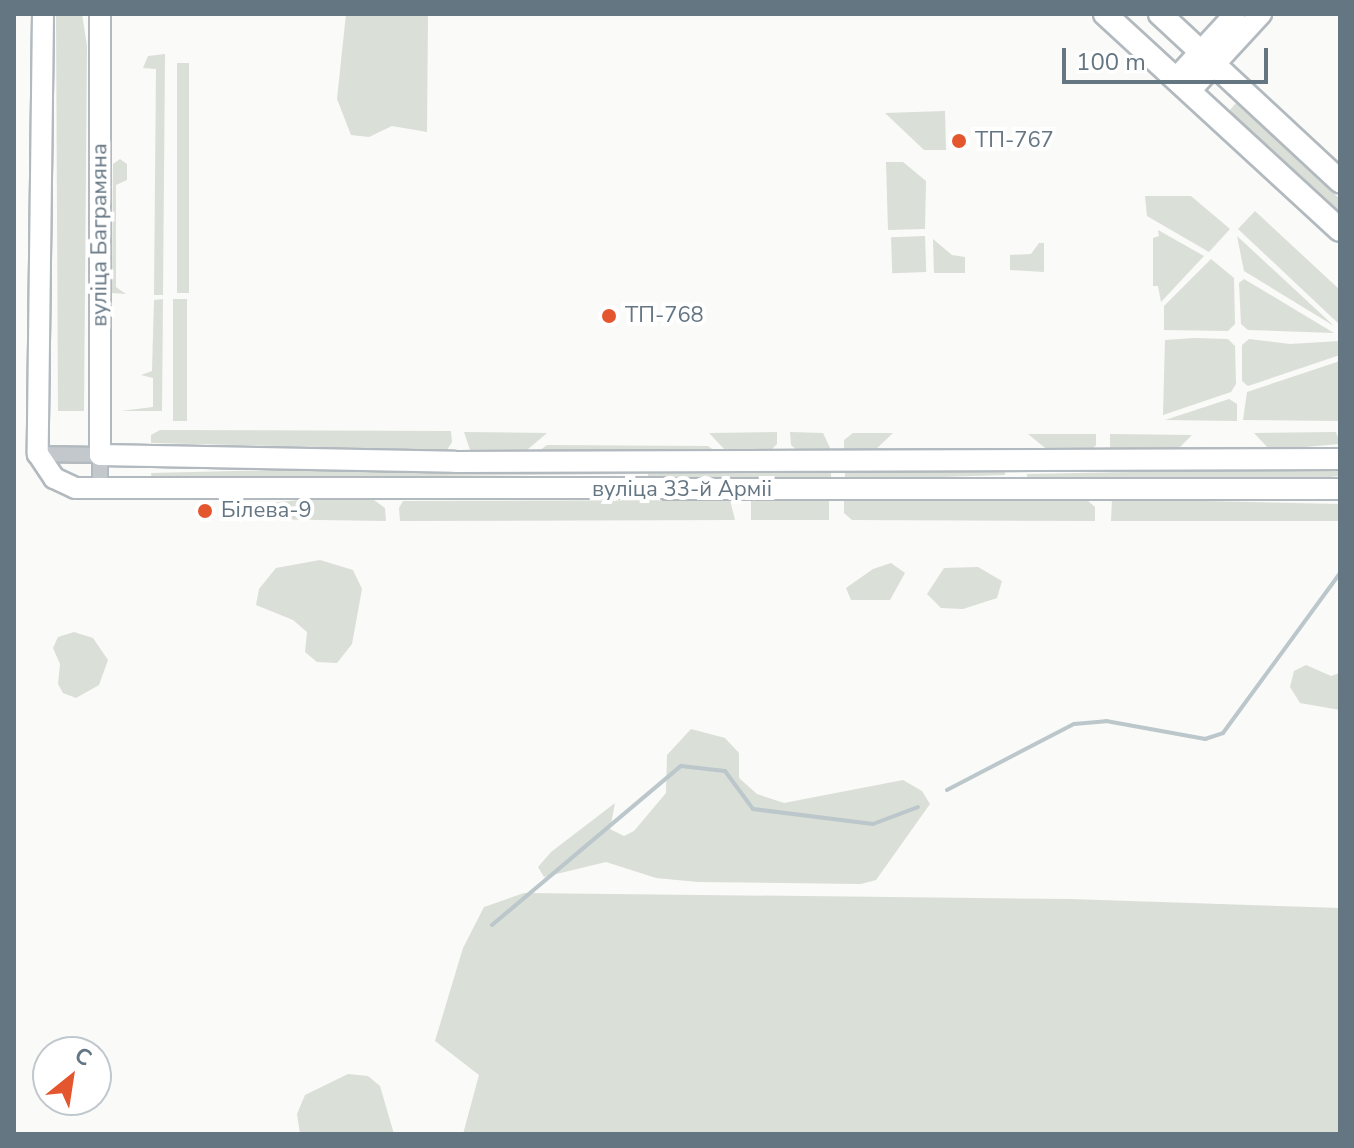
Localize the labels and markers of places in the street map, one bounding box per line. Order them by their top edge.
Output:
place label: ТП-767 [975,128,1054,154]
marker: ТП-767 [950,132,968,150]
place label: ТП-768 [625,303,704,329]
marker: ТП-768 [600,307,618,325]
place label: Білева-9 [221,498,312,524]
marker: Білева-9 [196,502,214,520]

